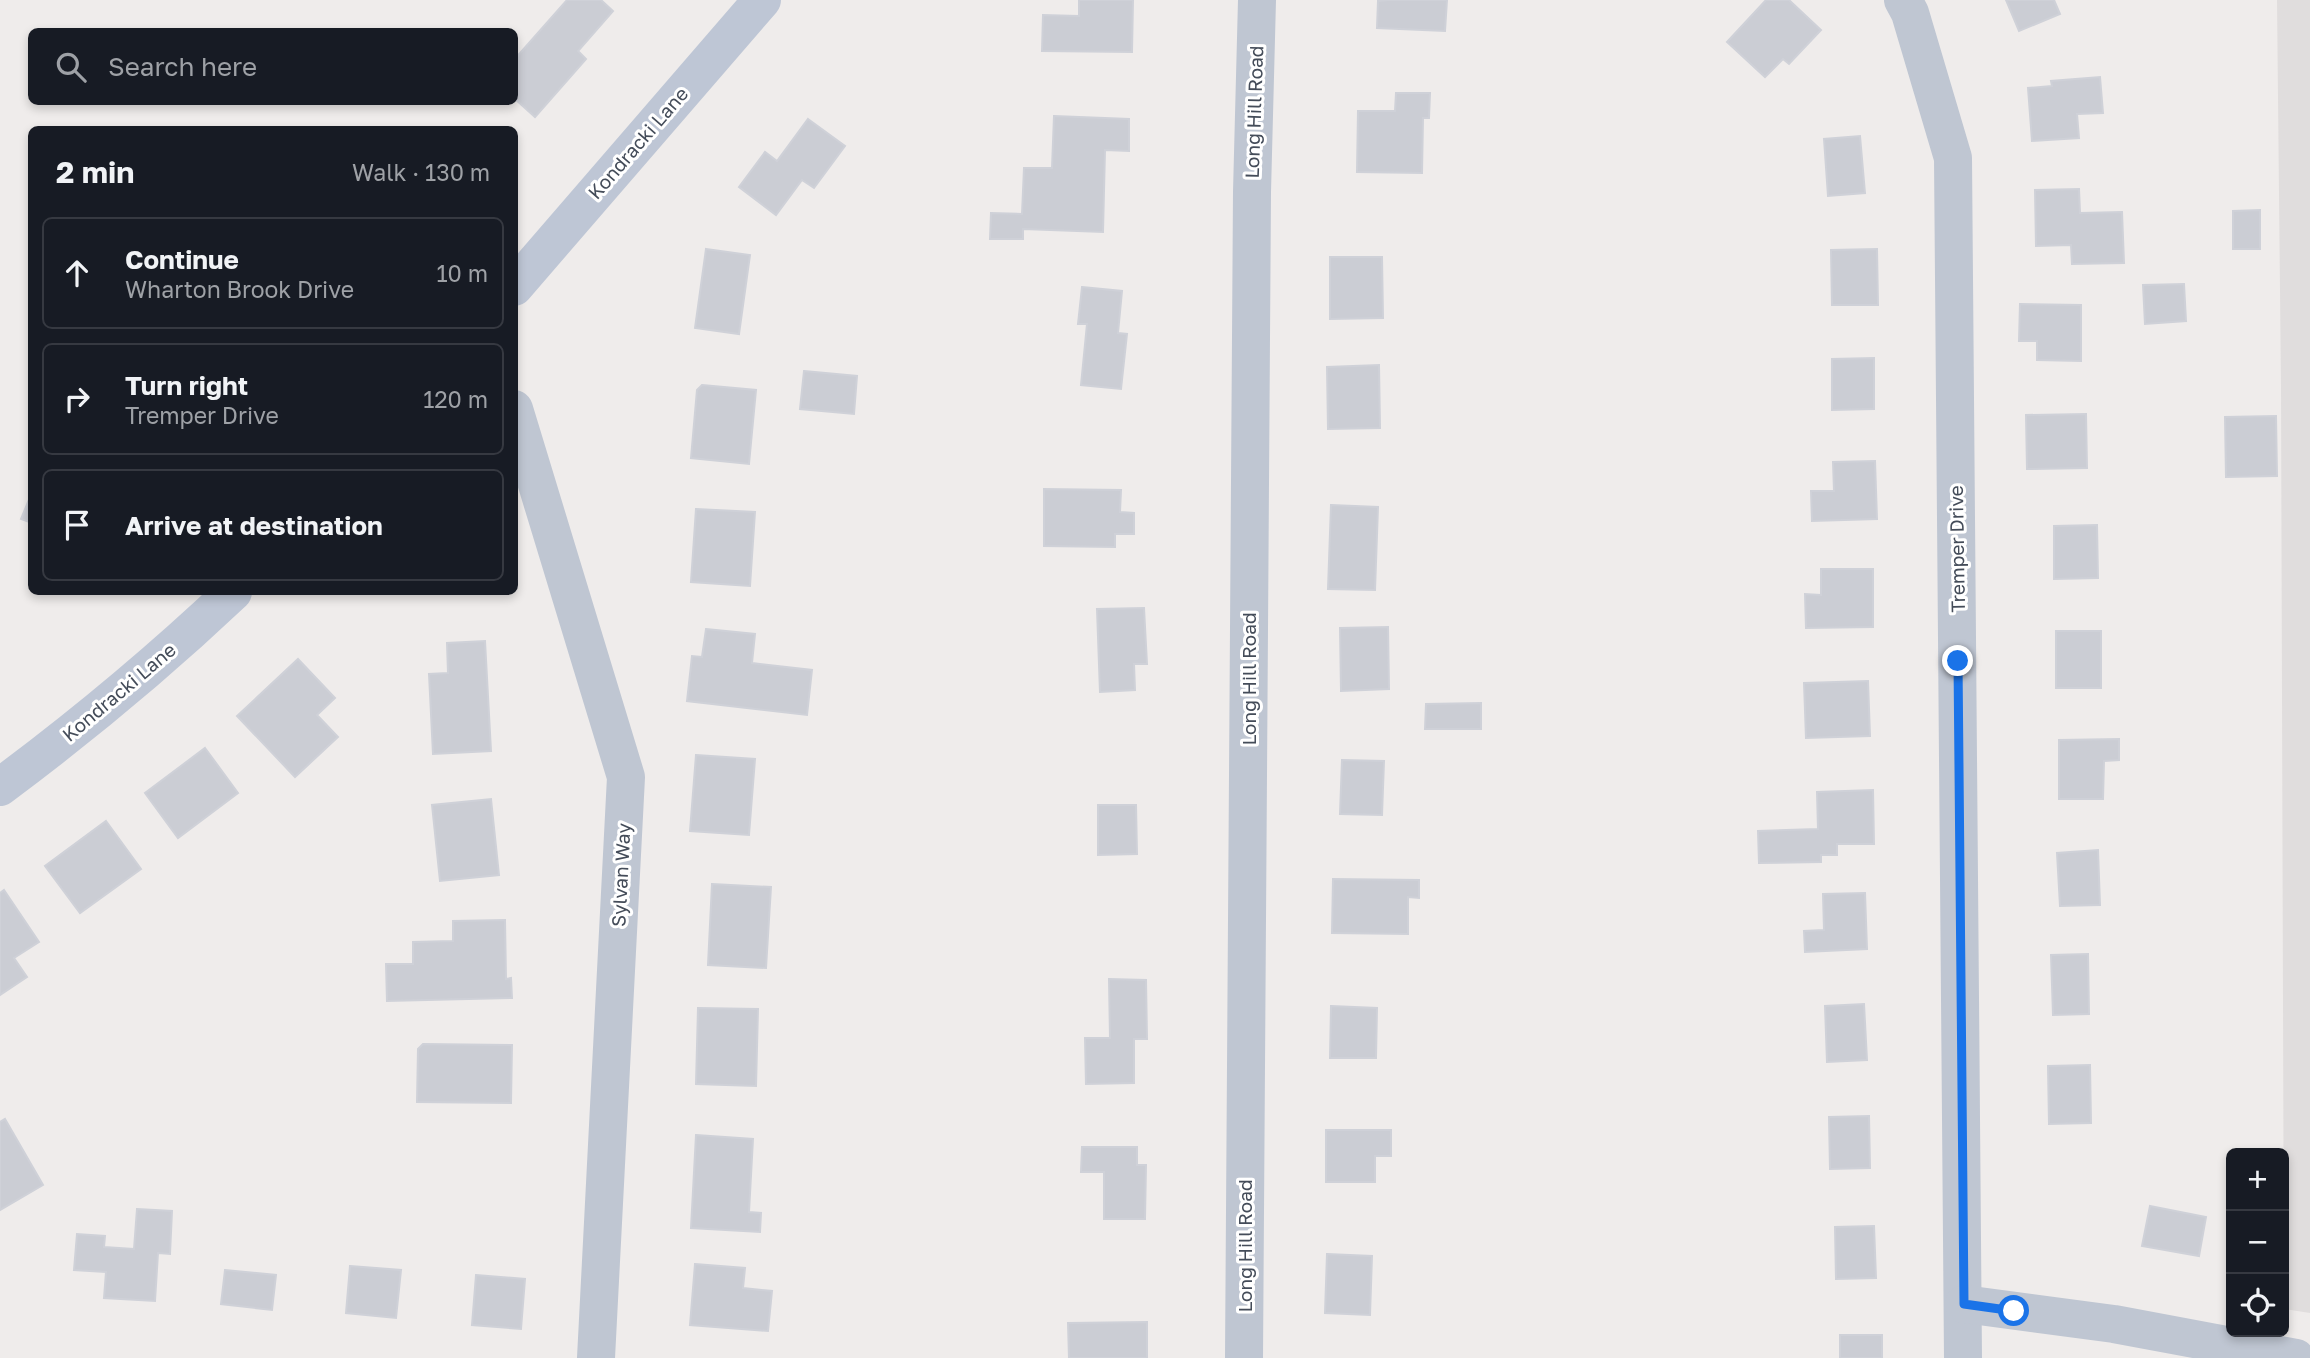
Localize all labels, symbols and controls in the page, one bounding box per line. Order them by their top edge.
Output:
search box [28,28,518,105]
street label: Long Hill Road [1240,45,1267,179]
icon: search [52,48,90,86]
text: Search here [108,51,257,82]
street label: Kondracki Lane [583,82,693,203]
text: 2 min [56,154,134,190]
text: Walk · 130 m [352,158,490,186]
text: Continue [125,244,239,275]
icon: ahead [58,254,96,292]
text: 10 m [436,259,488,287]
text: Wharton Brook Drive [125,275,354,303]
text: Turn right [125,370,248,401]
icon: right [58,380,96,418]
text: 120 m [423,385,488,413]
text: Tremper Drive [125,401,279,429]
street label: Tremper Drive [1944,485,1969,613]
icon: arrive [58,506,96,544]
text: Arrive at destination [125,510,383,541]
street label: Long Hill Road [1237,612,1260,746]
street label: Kondracki Lane [57,638,180,746]
route end [1942,645,1973,676]
street label: Sylvan Way [606,822,635,928]
map controls [2226,1148,2289,1337]
button: + [2226,1148,2289,1211]
street label: Long Hill Road [1233,1179,1256,1313]
button: − [2226,1211,2289,1274]
button: locate [2226,1274,2289,1337]
route start [1998,1295,2029,1326]

